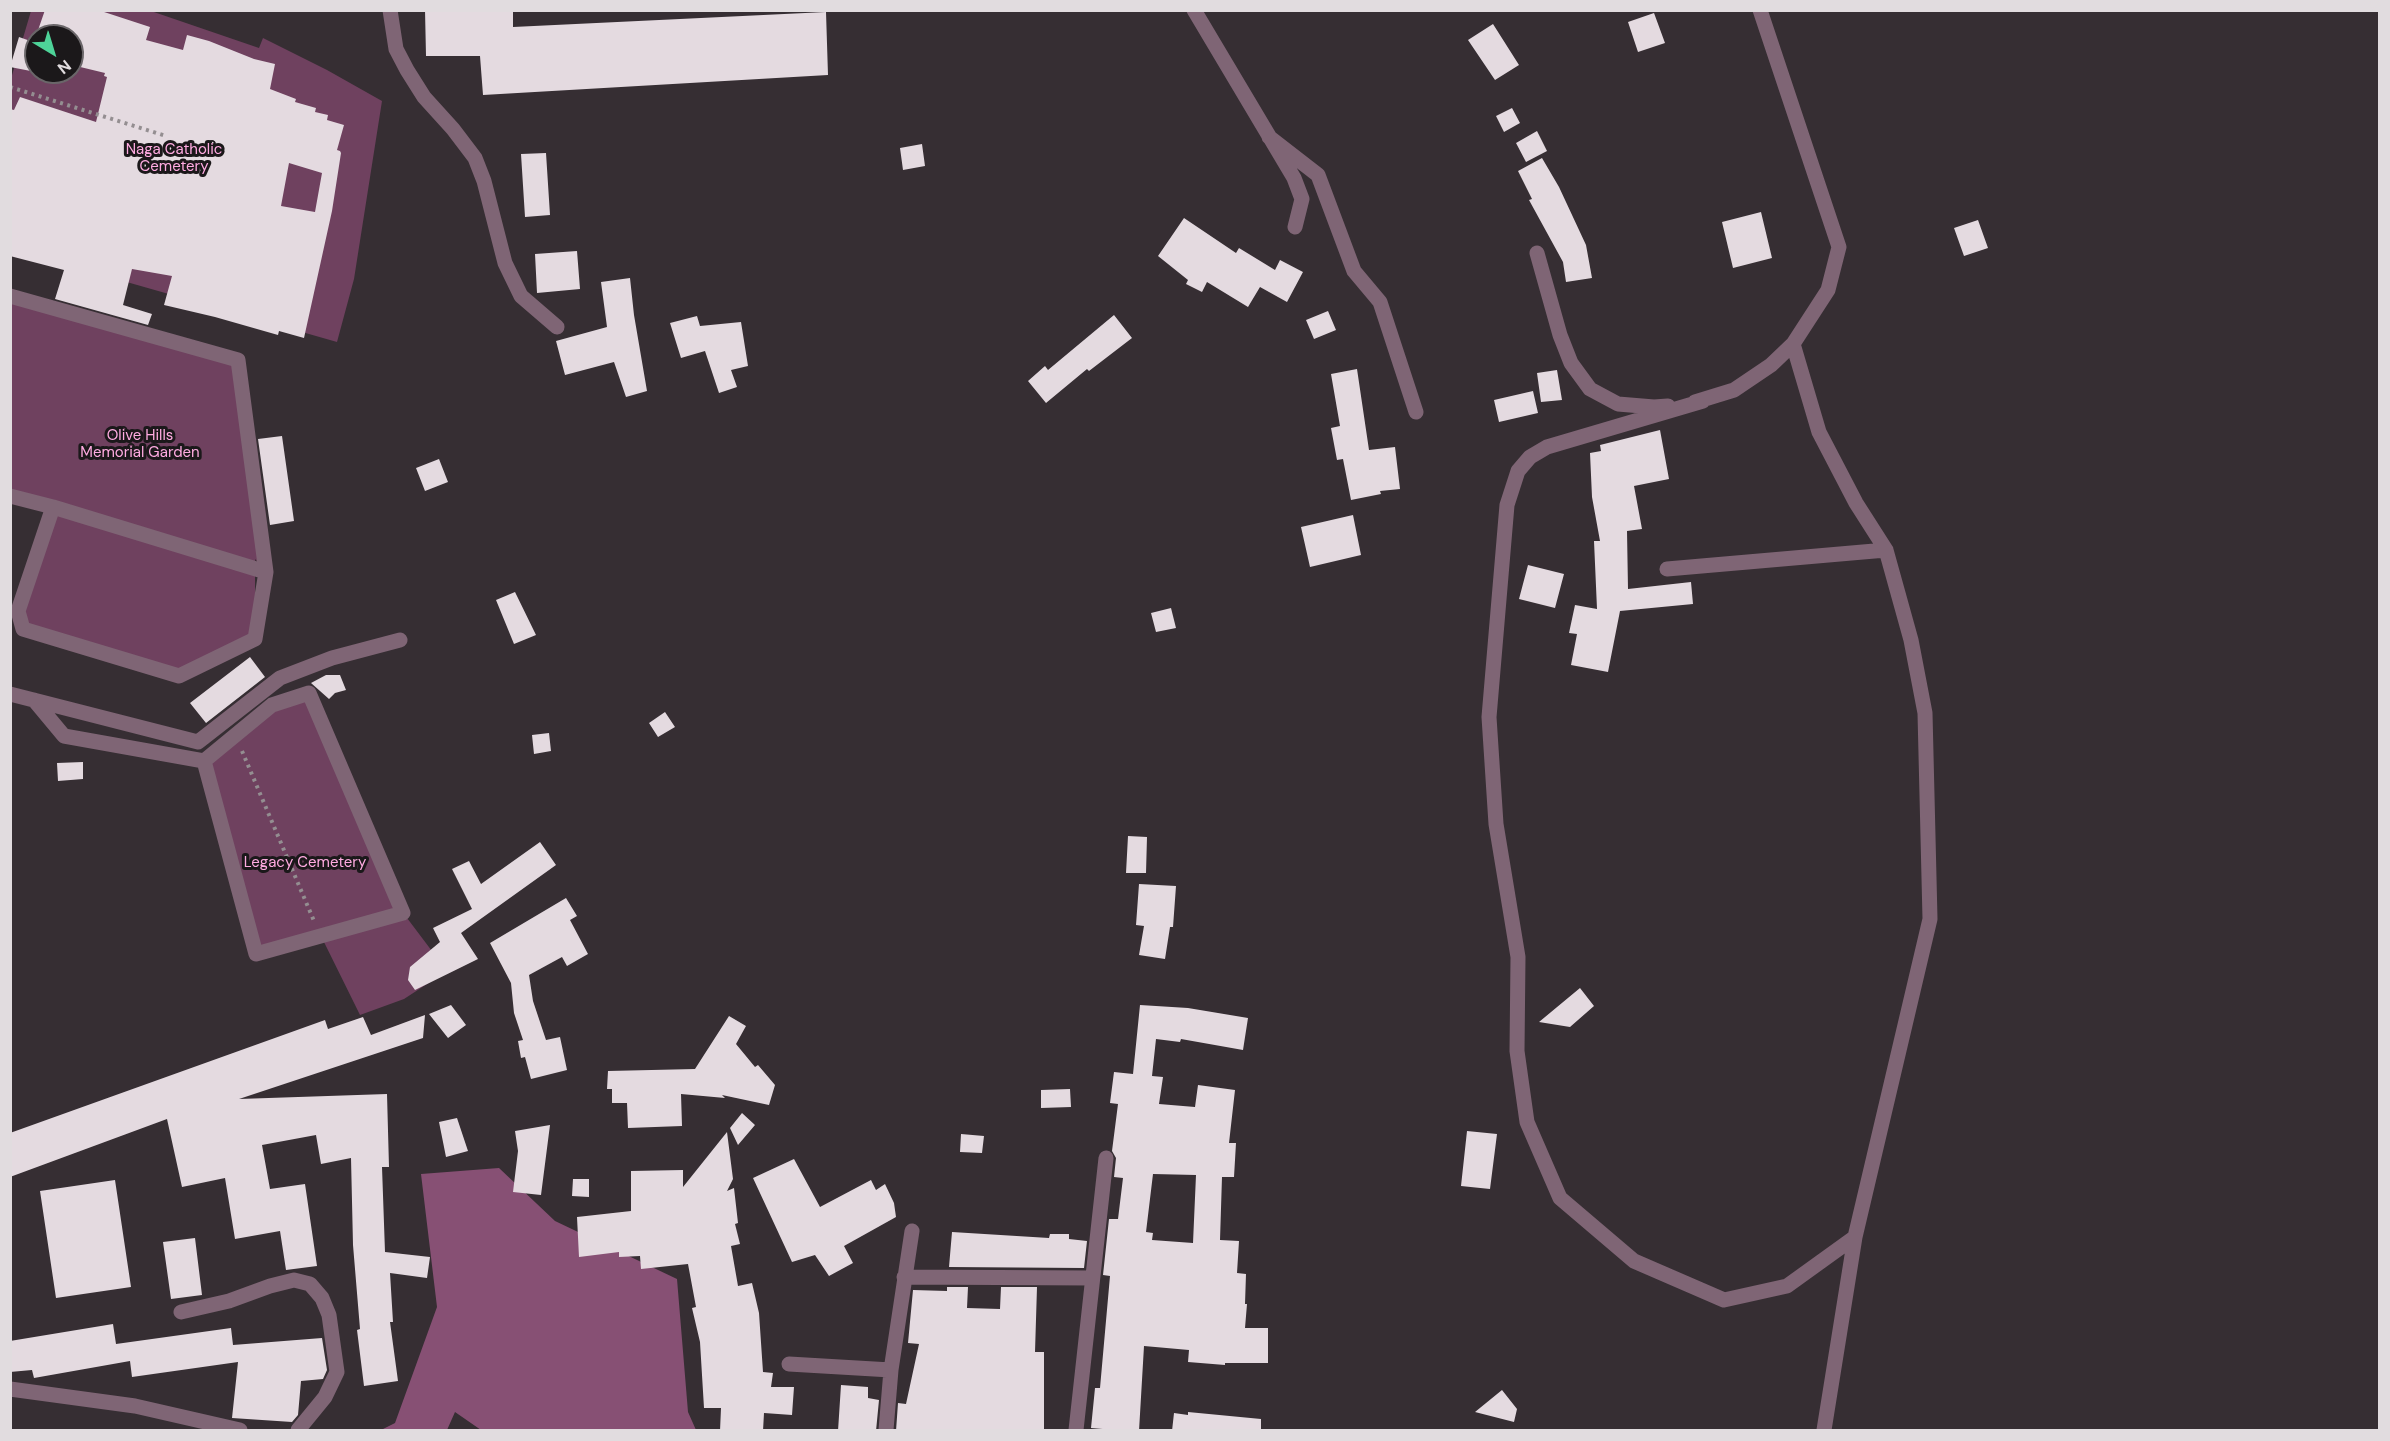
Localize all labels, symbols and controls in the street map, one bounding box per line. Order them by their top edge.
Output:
north arrow [24,24,84,84]
text: N [53,55,75,79]
park label: Naga Catholic Cemetery [126,141,222,176]
park label: Olive Hills Memorial Garden [80,427,200,462]
park label: Legacy Cemetery [244,854,366,872]

